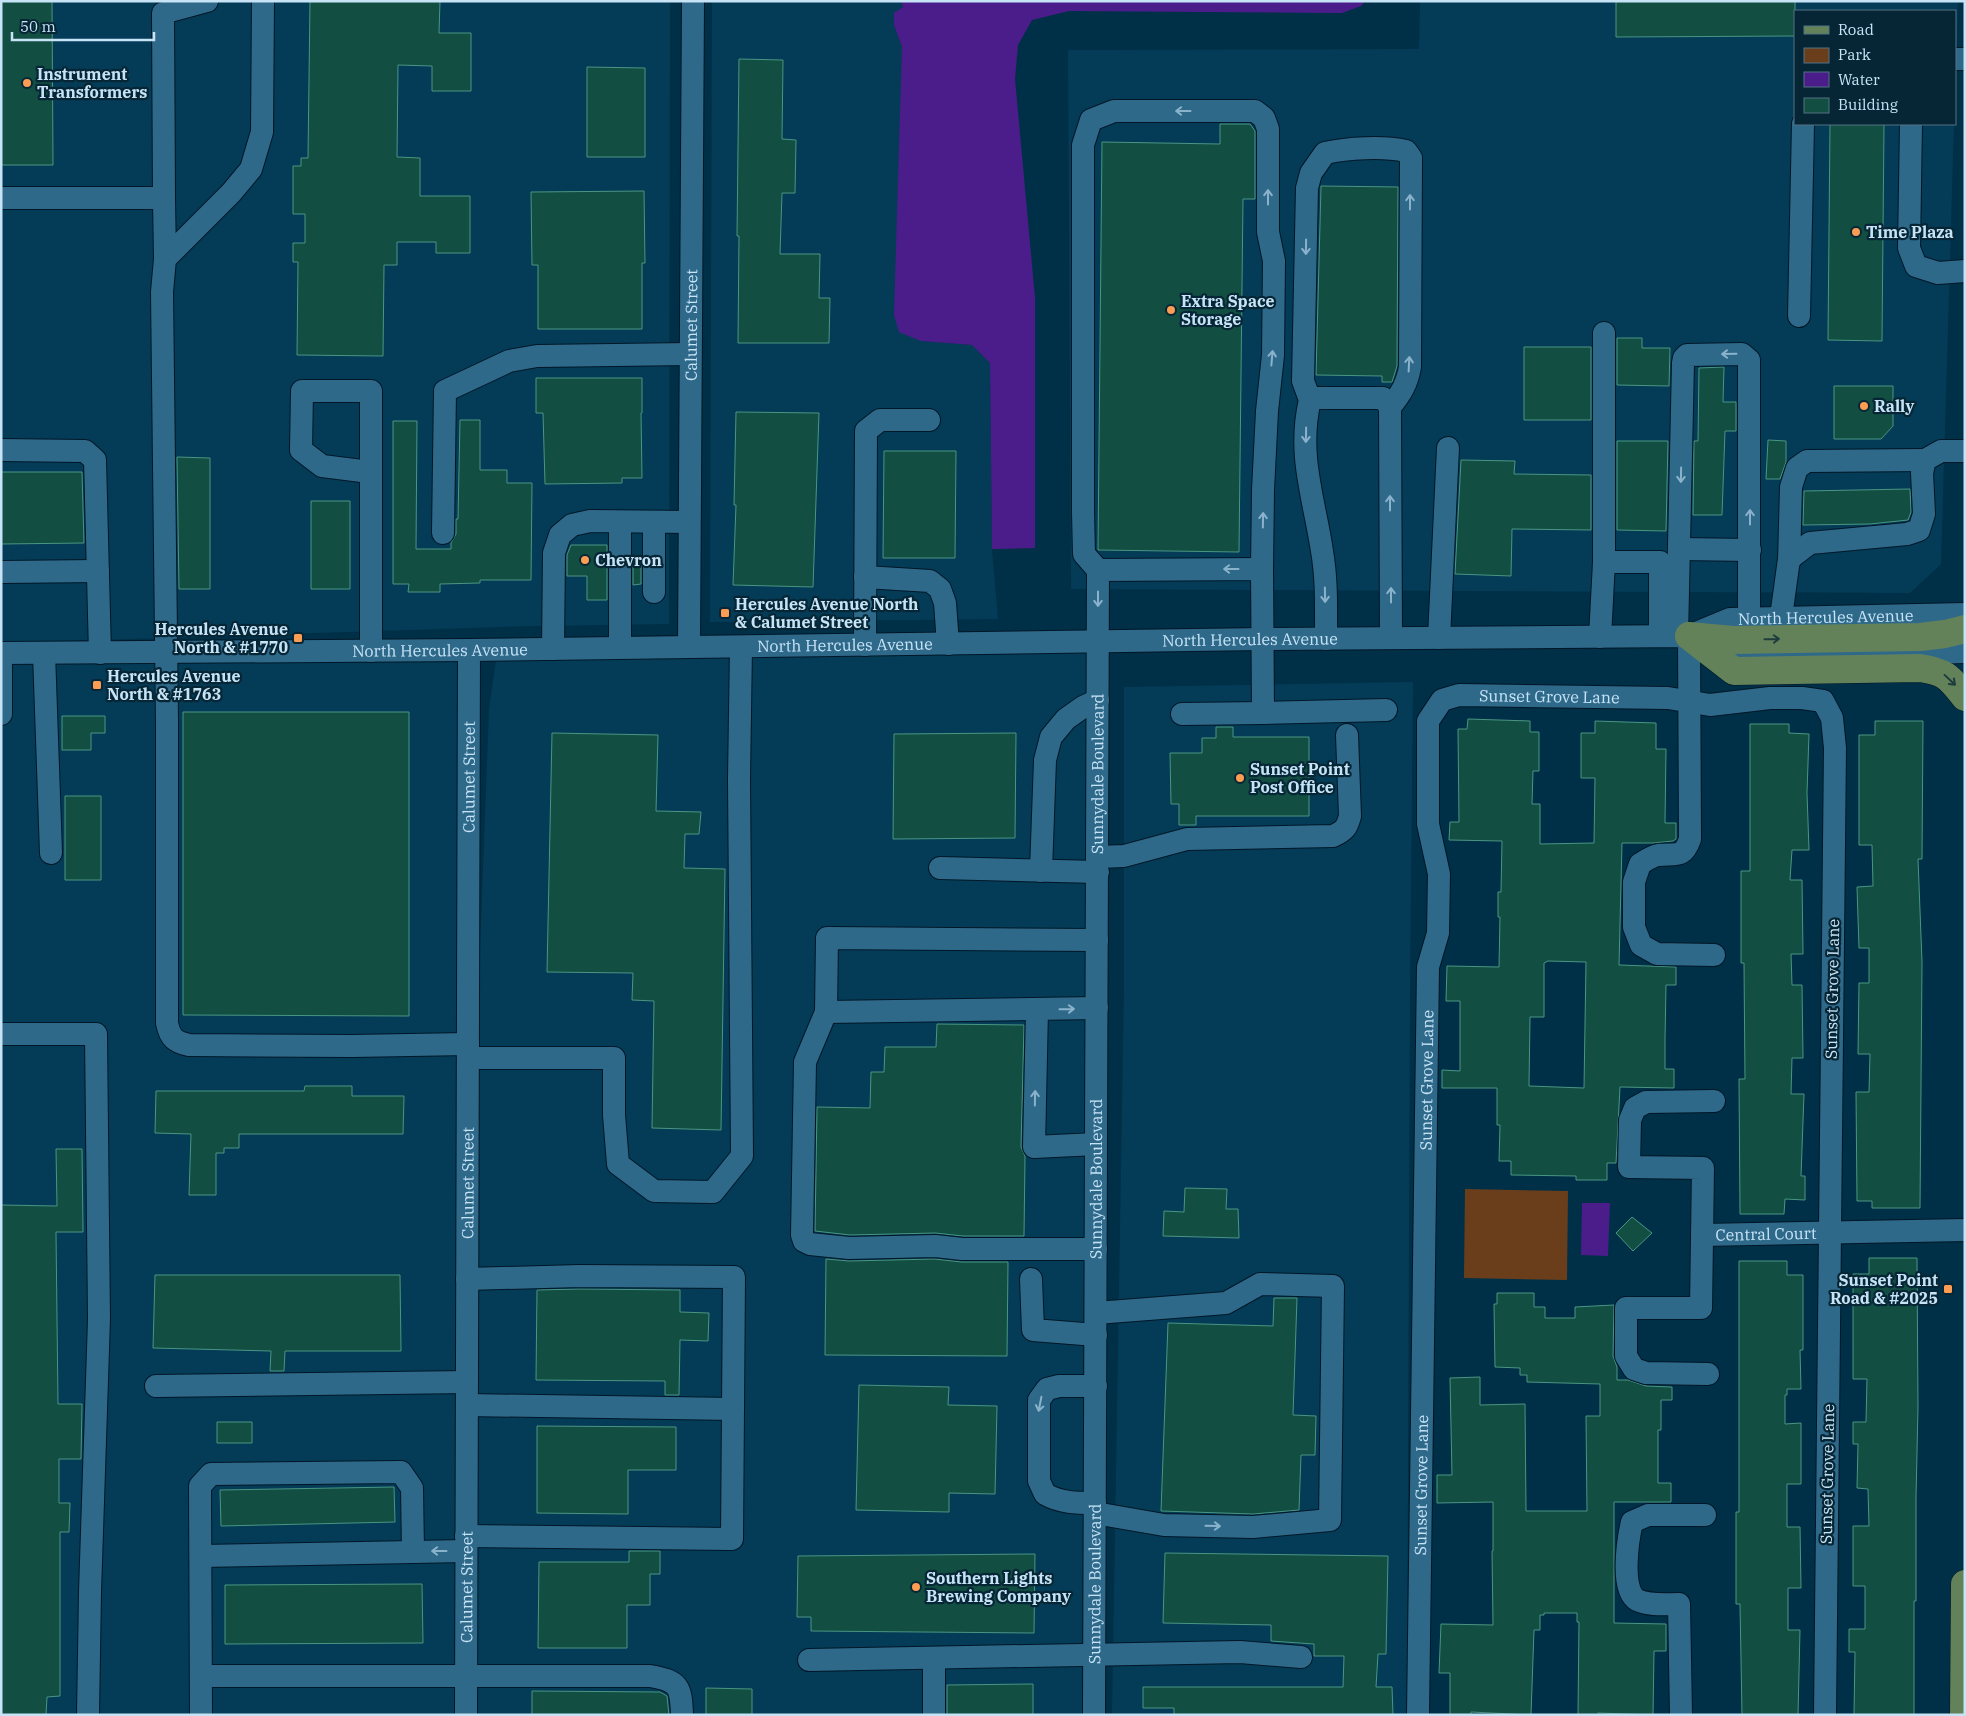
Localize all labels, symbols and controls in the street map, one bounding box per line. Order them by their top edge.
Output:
scale bar [12,10,155,42]
legend [1794,10,1956,125]
text: 50 m [20,17,56,36]
text: Road [1838,20,1874,39]
text: Park [1838,45,1871,64]
place label: Instrument Transformers [37,64,147,102]
text: Water [1838,70,1880,89]
marker: Instrument Transformers [21,77,33,89]
text: Building [1838,95,1898,114]
one-way arrow [1175,106,1191,116]
one-way arrow [1263,189,1273,205]
one-way arrow [1405,194,1415,210]
place label: Time Plaza [1866,222,1954,242]
marker: Time Plaza [1850,226,1862,238]
one-way arrow [1301,239,1310,255]
street label: Calumet Street [681,269,701,381]
place label: Extra Space Storage [1181,291,1275,329]
marker: Extra Space Storage [1165,304,1177,316]
one-way arrow [1721,349,1737,359]
one-way arrow [1268,351,1277,367]
one-way arrow [1405,356,1414,372]
place label: Rally [1874,396,1915,416]
marker: Rally [1858,400,1870,412]
one-way arrow [1301,426,1311,442]
one-way arrow [1677,466,1686,482]
one-way arrow [1385,495,1395,512]
one-way arrow [1745,509,1755,526]
one-way arrow [1258,513,1268,529]
place label: Chevron [595,550,662,570]
marker: Chevron [579,554,591,566]
one-way arrow [1223,564,1240,574]
one-way arrow [1321,587,1330,603]
one-way arrow [1386,587,1396,604]
one-way arrow [1093,591,1103,607]
place label: Hercules Avenue North & Calumet Street [735,594,919,632]
street label: North Hercules Avenue [1738,605,1914,629]
marker: Hercules Avenue North & Calumet Street [719,607,731,619]
place label: Hercules Avenue North & #1770 [154,619,288,657]
street label: North Hercules Avenue [1162,628,1338,650]
marker: Hercules Avenue North & #1770 [292,632,304,644]
street label: North Hercules Avenue [757,634,933,656]
one-way arrow [1764,634,1780,644]
street label: North Hercules Avenue [352,639,528,661]
place label: Hercules Avenue North & #1763 [107,666,241,704]
one-way arrow [1943,674,1956,686]
marker: Hercules Avenue North & #1763 [91,679,103,691]
street label: Sunset Grove Lane [1479,685,1620,707]
street label: Sunnydale Boulevard [1087,693,1108,854]
street label: Calumet Street [458,721,479,833]
place label: Sunset Point Post Office [1250,759,1350,797]
marker: Sunset Point Post Office [1234,772,1246,784]
street label: Sunset Grove Lane [1821,919,1843,1059]
one-way arrow [1058,1004,1075,1014]
street label: Sunset Grove Lane [1416,1010,1437,1150]
one-way arrow [1030,1090,1040,1106]
street label: Sunnydale Boulevard [1086,1098,1106,1259]
street label: Calumet Street [457,1127,478,1239]
street label: Central Court [1715,1223,1817,1245]
place label: Sunset Point Road & #2025 [1830,1270,1938,1308]
marker: Sunset Point Road & #2025 [1942,1283,1954,1295]
one-way arrow [1035,1396,1045,1412]
street label: Sunset Grove Lane [1816,1404,1838,1544]
street label: Sunset Grove Lane [1410,1415,1432,1555]
street label: Sunnydale Boulevard [1084,1503,1105,1664]
one-way arrow [1204,1521,1220,1531]
street label: Calumet Street [456,1531,477,1643]
one-way arrow [432,1546,448,1556]
place label: Southern Lights Brewing Company [926,1568,1072,1606]
marker: Southern Lights Brewing Company [910,1581,922,1593]

